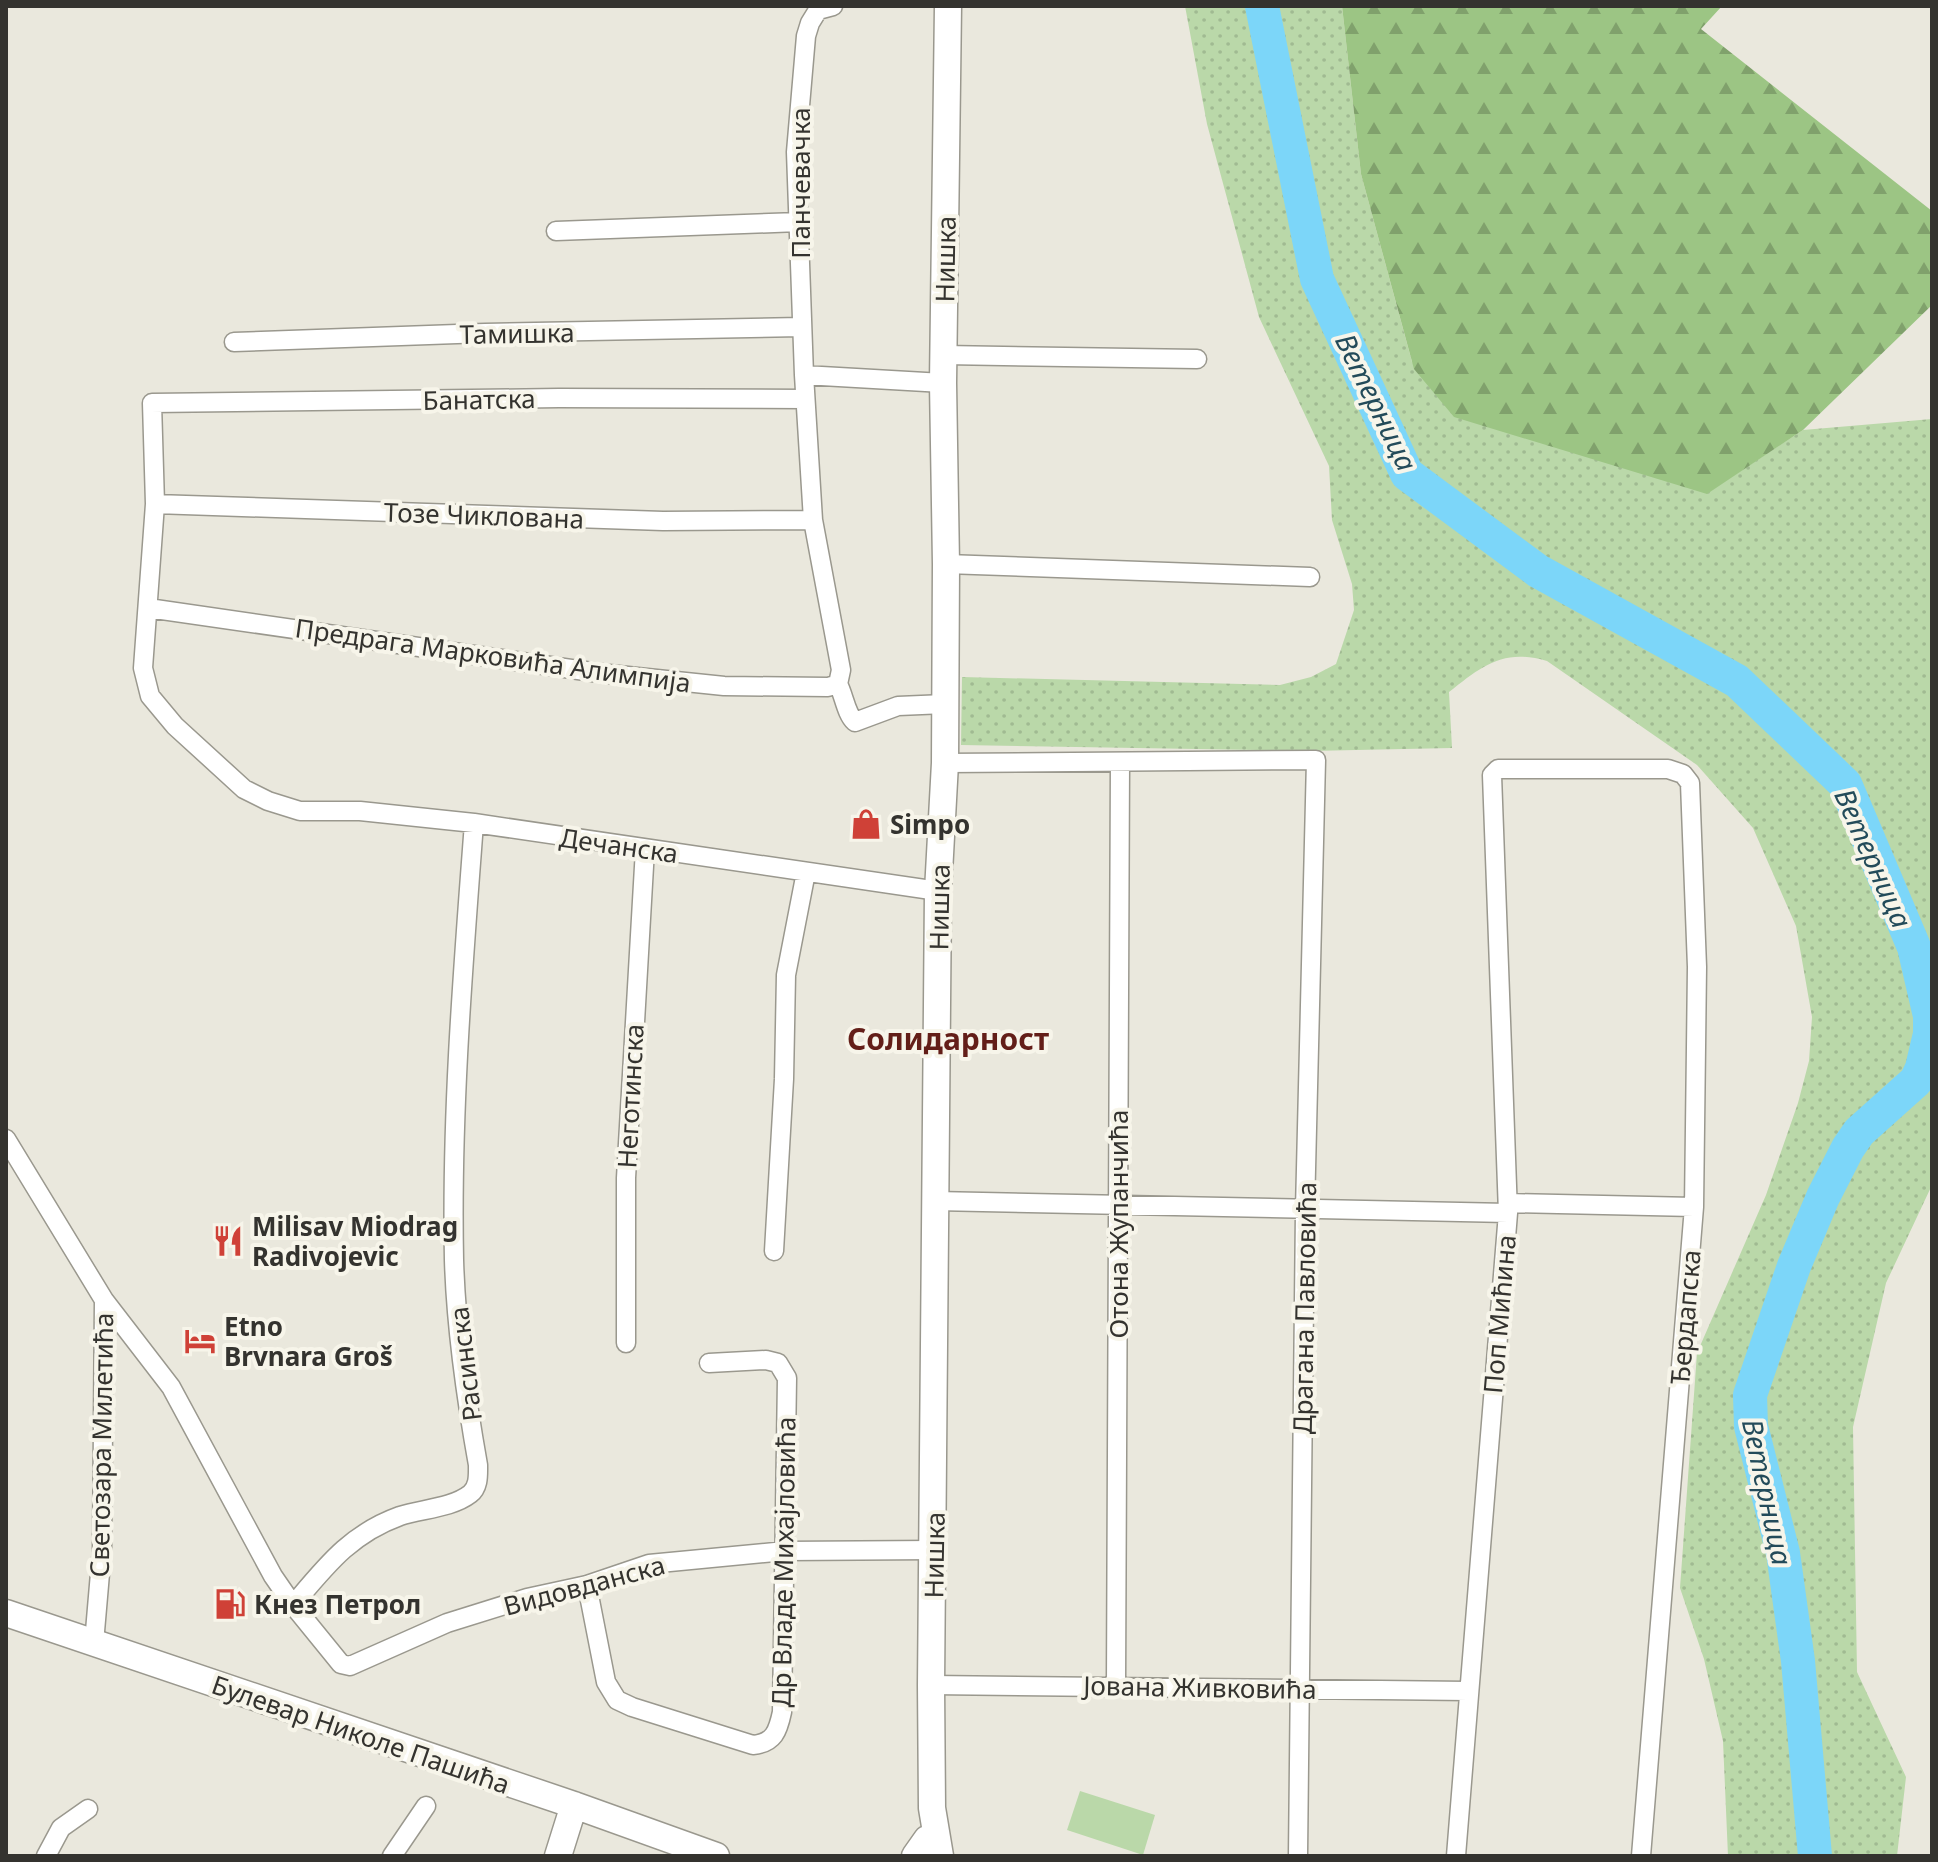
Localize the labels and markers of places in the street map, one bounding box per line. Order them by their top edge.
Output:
place label: Simpo [890,806,970,842]
shop icon: Simpo [849,807,883,841]
place label: Milisav Miodrag Radivojevic [252,1208,458,1274]
restaurant icon: Milisav Miodrag Radivojevic [211,1224,245,1258]
place label: Etno Brvnara Groš [224,1308,393,1374]
hotel icon: Etno Brvnara Groš [183,1324,217,1358]
place label: Кнез Петрол [254,1586,421,1622]
fuel station icon: Кнез Петрол [213,1587,247,1621]

